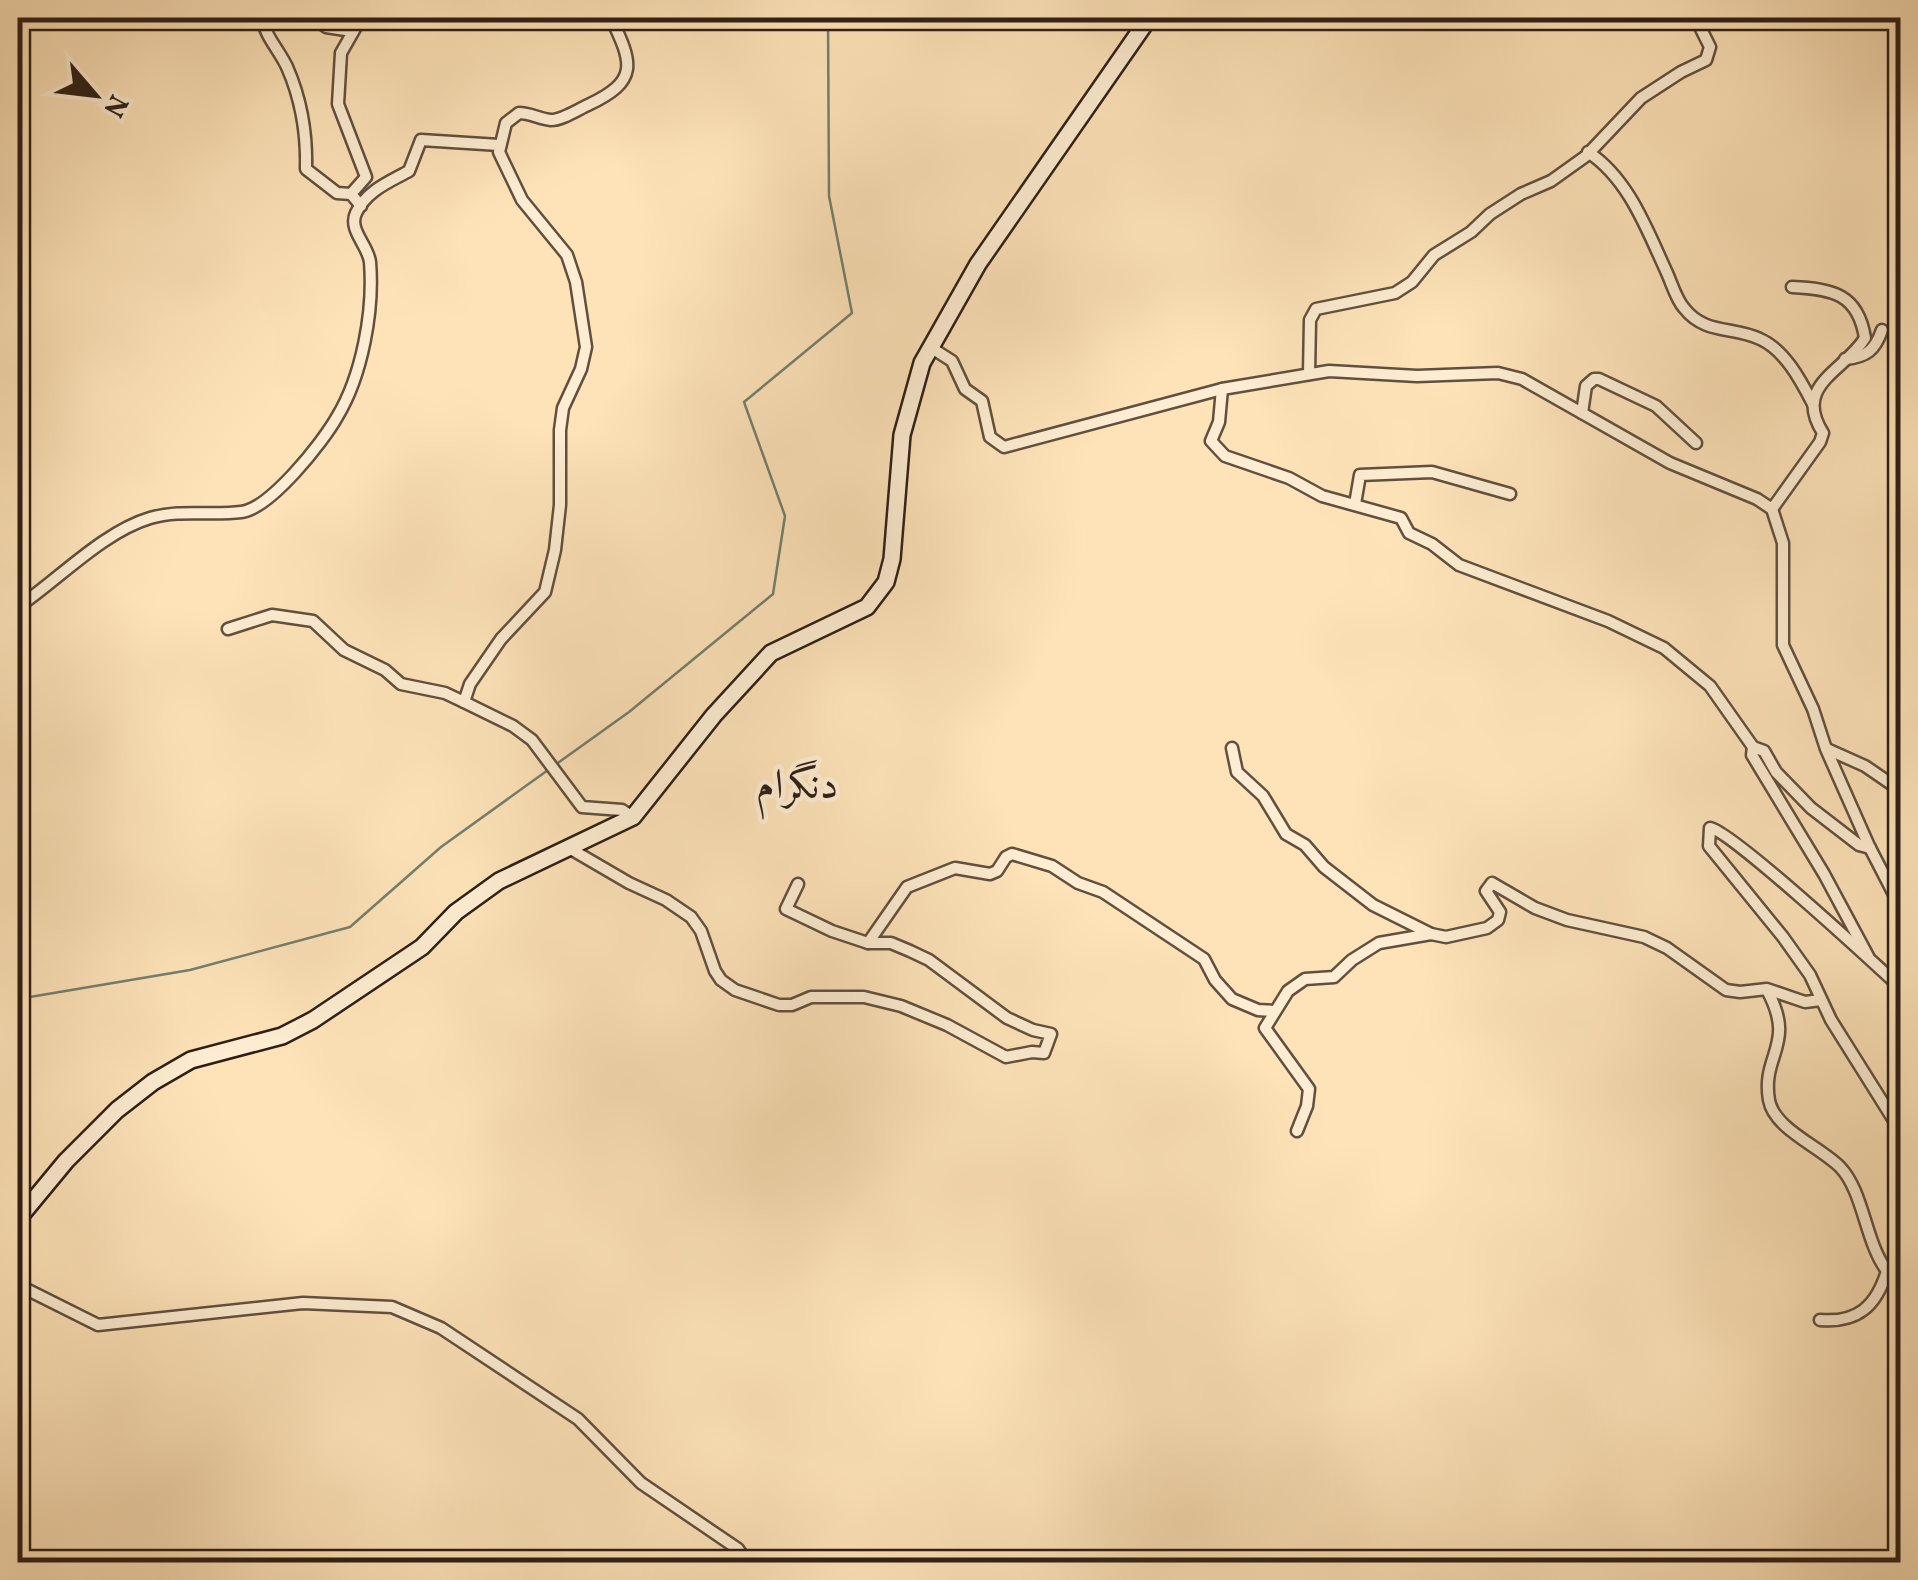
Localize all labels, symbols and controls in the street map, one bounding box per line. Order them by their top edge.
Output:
north arrow [45,45,145,145]
text: N [93,87,137,124]
district label: دنگرام [756,758,838,820]

